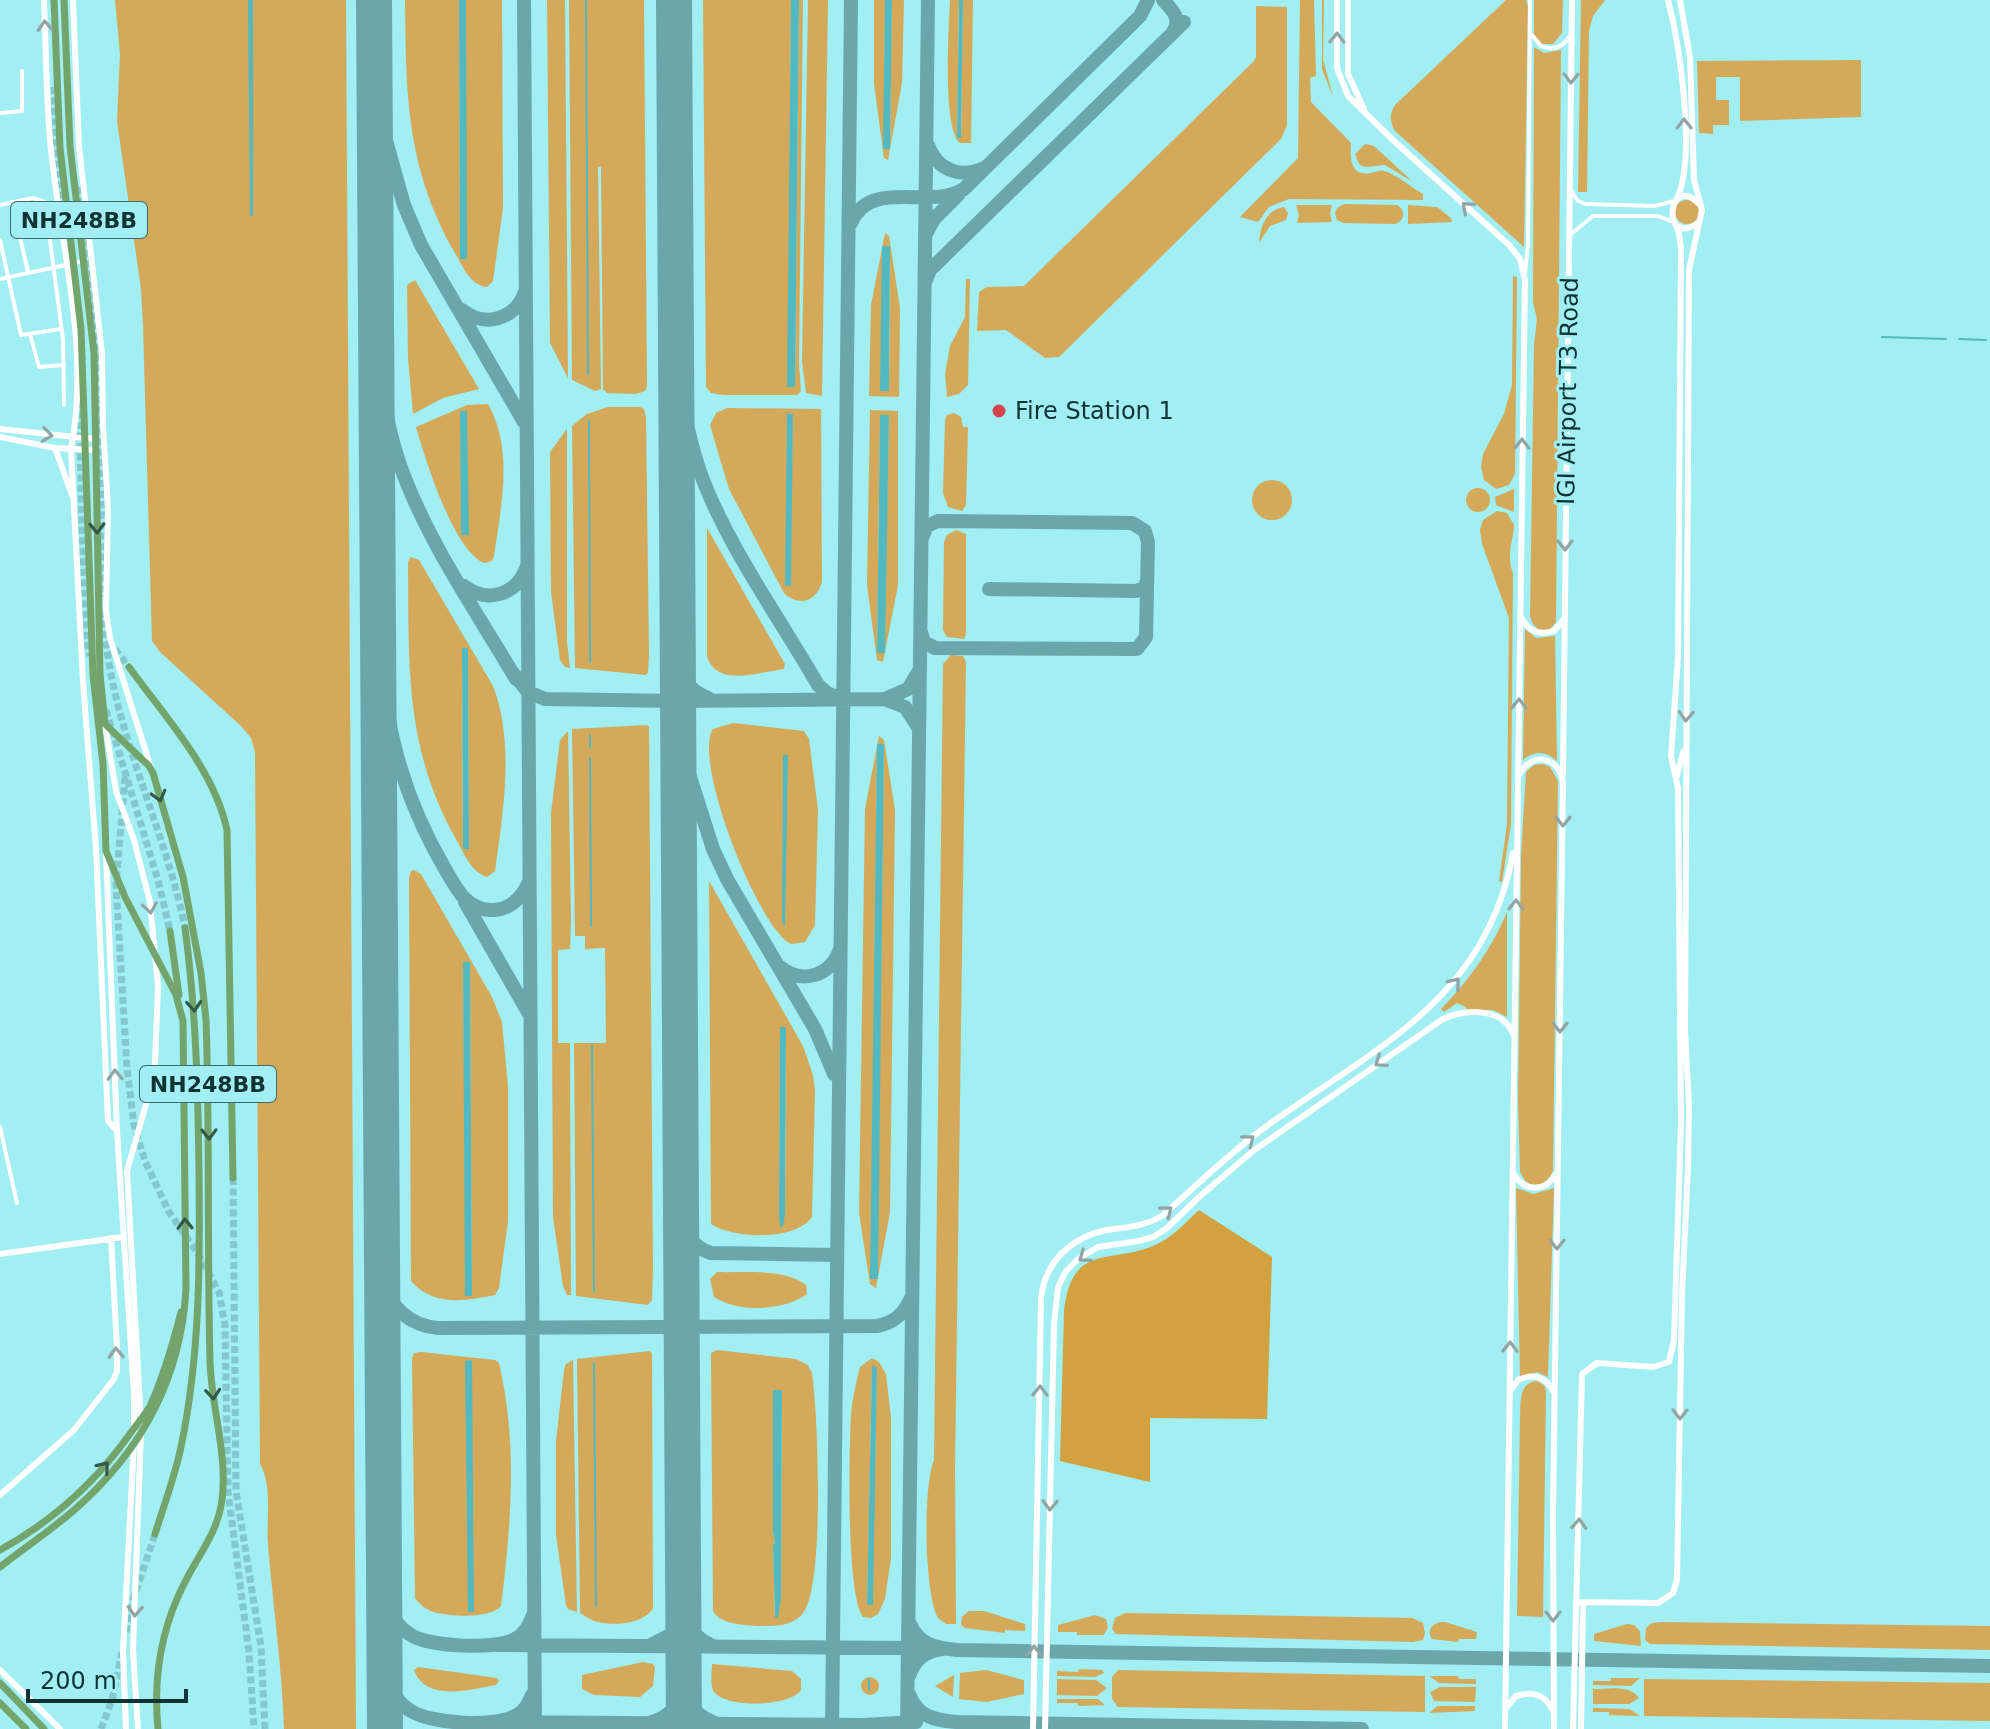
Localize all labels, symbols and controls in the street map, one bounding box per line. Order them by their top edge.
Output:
one-way arrow [37,19,54,32]
one-way arrow [1328,31,1346,44]
one-way arrow [1562,72,1580,85]
one-way arrow [1675,117,1693,130]
road number: NH248BB [11,202,147,238]
one-way arrow [1462,202,1477,217]
street label: IGI Airport T3 Road [1552,277,1584,505]
place label: Fire Station 1 [1015,397,1174,425]
marker: Fire Station 1 [990,402,1008,420]
one-way arrow [41,426,54,443]
one-way arrow [1514,437,1531,450]
one-way arrow [88,522,105,535]
one-way arrow [1557,539,1574,552]
one-way arrow [1510,697,1528,710]
one-way arrow [1678,710,1695,723]
one-way arrow [149,788,166,802]
one-way arrow [1554,815,1571,828]
one-way arrow [1507,898,1525,911]
one-way arrow [141,901,158,915]
one-way arrow [1445,977,1460,992]
one-way arrow [185,1000,202,1013]
one-way arrow [1551,1021,1568,1034]
one-way arrow [1374,1052,1388,1067]
road number: NH248BB [140,1066,276,1102]
one-way arrow [107,1068,124,1081]
one-way arrow [200,1128,217,1141]
one-way arrow [1240,1135,1254,1150]
one-way arrow [1158,1206,1173,1220]
one-way arrow [177,1217,194,1230]
one-way arrow [1548,1238,1565,1251]
one-way arrow [1078,1247,1093,1261]
one-way arrow [1501,1340,1518,1353]
one-way arrow [108,1346,125,1359]
one-way arrow [1031,1384,1048,1397]
one-way arrow [204,1388,221,1401]
one-way arrow [1671,1408,1688,1421]
one-way arrow [94,1462,109,1476]
one-way arrow [1042,1499,1059,1512]
one-way arrow [1570,1517,1587,1530]
one-way arrow [127,1605,144,1618]
one-way arrow [1544,1610,1562,1623]
one-way arrow [1026,1644,1043,1657]
scale bar [28,1653,186,1703]
text: 200 m [40,1667,117,1695]

